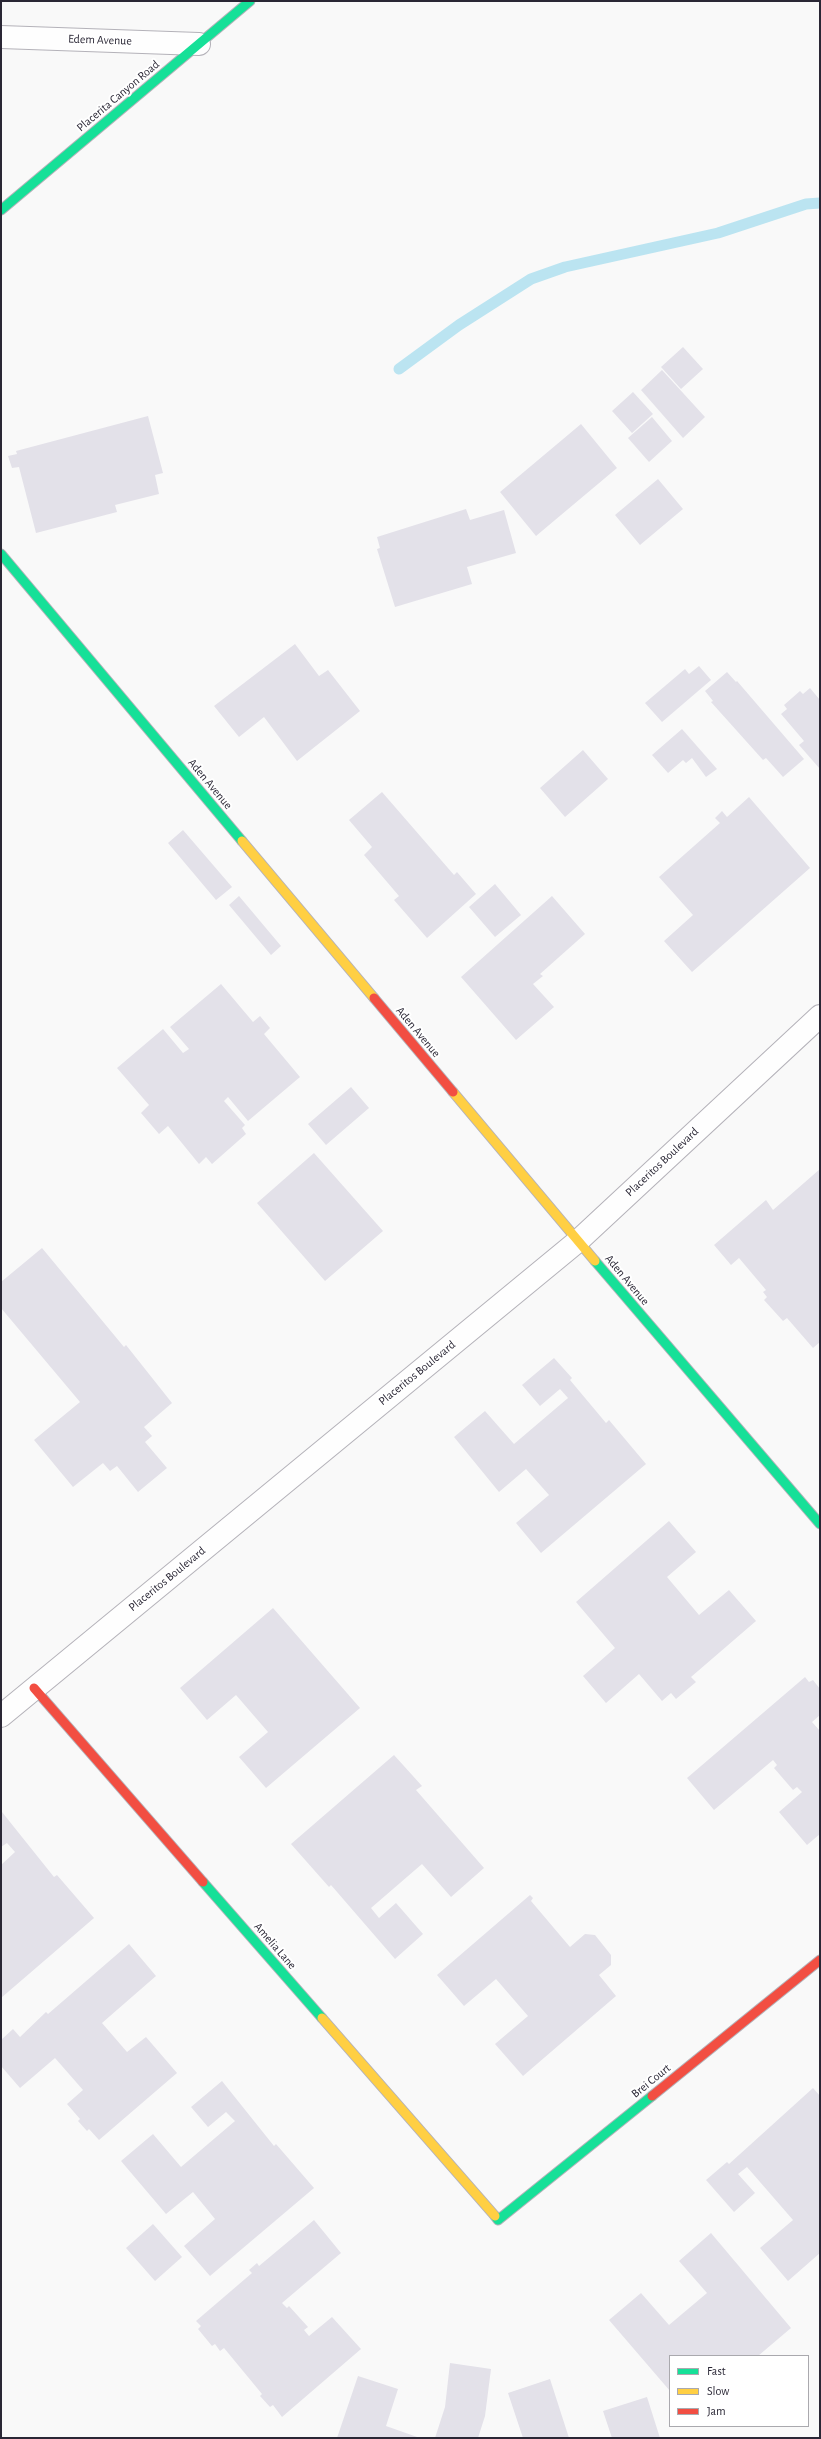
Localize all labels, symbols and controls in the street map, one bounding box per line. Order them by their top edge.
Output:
street label: Edem Avenue [68,32,132,48]
street label: Placerita Canyon Road [74,57,162,135]
street label: Aden Avenue [185,756,235,812]
street label: Aden Avenue [393,1004,443,1060]
street label: Placeritos Boulevard [622,1124,702,1200]
street label: Aden Avenue [602,1252,652,1308]
street label: Placeritos Boulevard [376,1338,458,1408]
street label: Placeritos Boulevard [126,1544,208,1614]
street label: Amelia Lane [251,1920,299,1972]
street label: Brei Court [629,2061,673,2101]
legend [669,2355,809,2427]
text: Fast [707,2365,726,2377]
text: Slow [707,2385,729,2397]
text: Jam [707,2405,726,2417]

